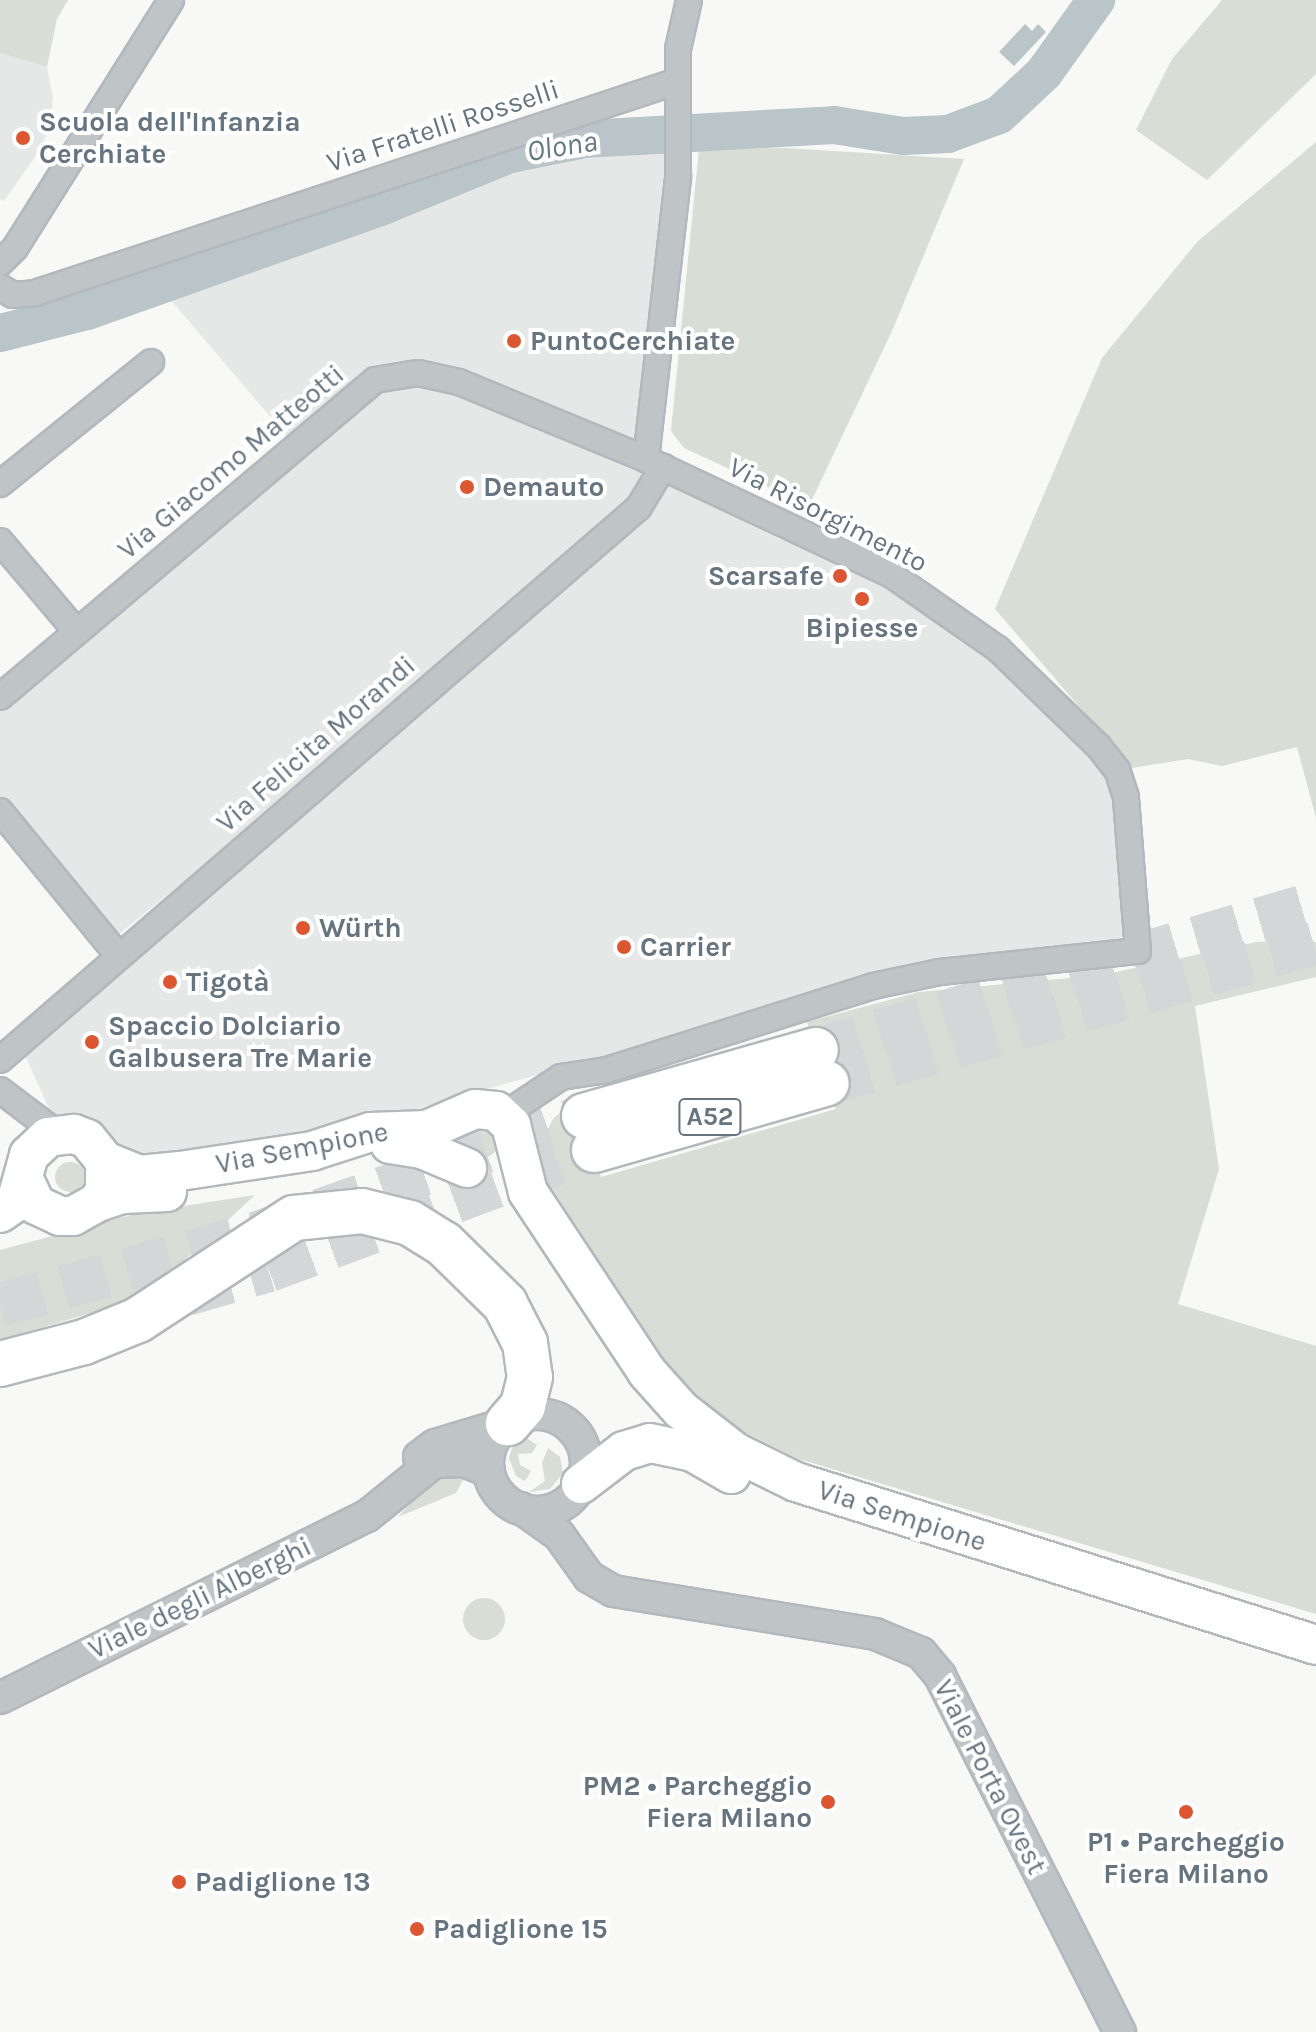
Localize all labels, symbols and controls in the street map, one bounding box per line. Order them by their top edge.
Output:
street label: Via Fratelli Rosselli [323,73,563,179]
place label: Scuola dell'Infanzia Cerchiate [39,105,301,171]
water label: Olona [524,123,600,169]
marker: Scuola dell'Infanzia Cerchiate [14,129,32,147]
place label: PuntoCerchiate [530,324,735,358]
marker: PuntoCerchiate [505,332,523,350]
street label: Via Giacomo Matteotti [111,357,351,567]
street label: Via Risorgimento [723,450,933,580]
place label: Demauto [483,470,604,504]
marker: Demauto [458,478,476,496]
place label: Scarsafe [708,559,824,593]
marker: Scarsafe [831,567,849,585]
marker: Bipiesse [853,590,871,608]
place label: Bipiesse [806,611,918,645]
street label: Via Felicita Morandi [210,649,422,839]
place label: Würth [319,911,402,945]
marker: Würth [294,919,312,937]
place label: Carrier [640,930,731,964]
marker: Carrier [615,938,633,956]
place label: Tigotà [186,965,270,999]
marker: Tigotà [161,973,179,991]
place label: Spaccio Dolciario Galbusera Tre Marie [108,1009,372,1075]
marker: Spaccio Dolciario Galbusera Tre Marie [83,1033,101,1051]
road number: A52 [678,1095,742,1139]
street label: Via Sempione [213,1115,391,1181]
street label: Via Sempione [814,1473,990,1559]
street label: Viale degli Alberghi [83,1530,317,1666]
street label: Viale Porta Ovest [927,1674,1053,1880]
place label: PM2 • Parcheggio Fiera Milano [583,1769,812,1835]
marker: PM2 • Parcheggio Fiera Milano [819,1793,837,1811]
marker: P1 • Parcheggio Fiera Milano [1177,1803,1195,1821]
place label: P1 • Parcheggio Fiera Milano [1087,1825,1285,1891]
place label: Padiglione 13 [195,1865,371,1899]
marker: Padiglione 13 [170,1873,188,1891]
place label: Padiglione 15 [433,1912,608,1946]
marker: Padiglione 15 [408,1920,426,1938]

